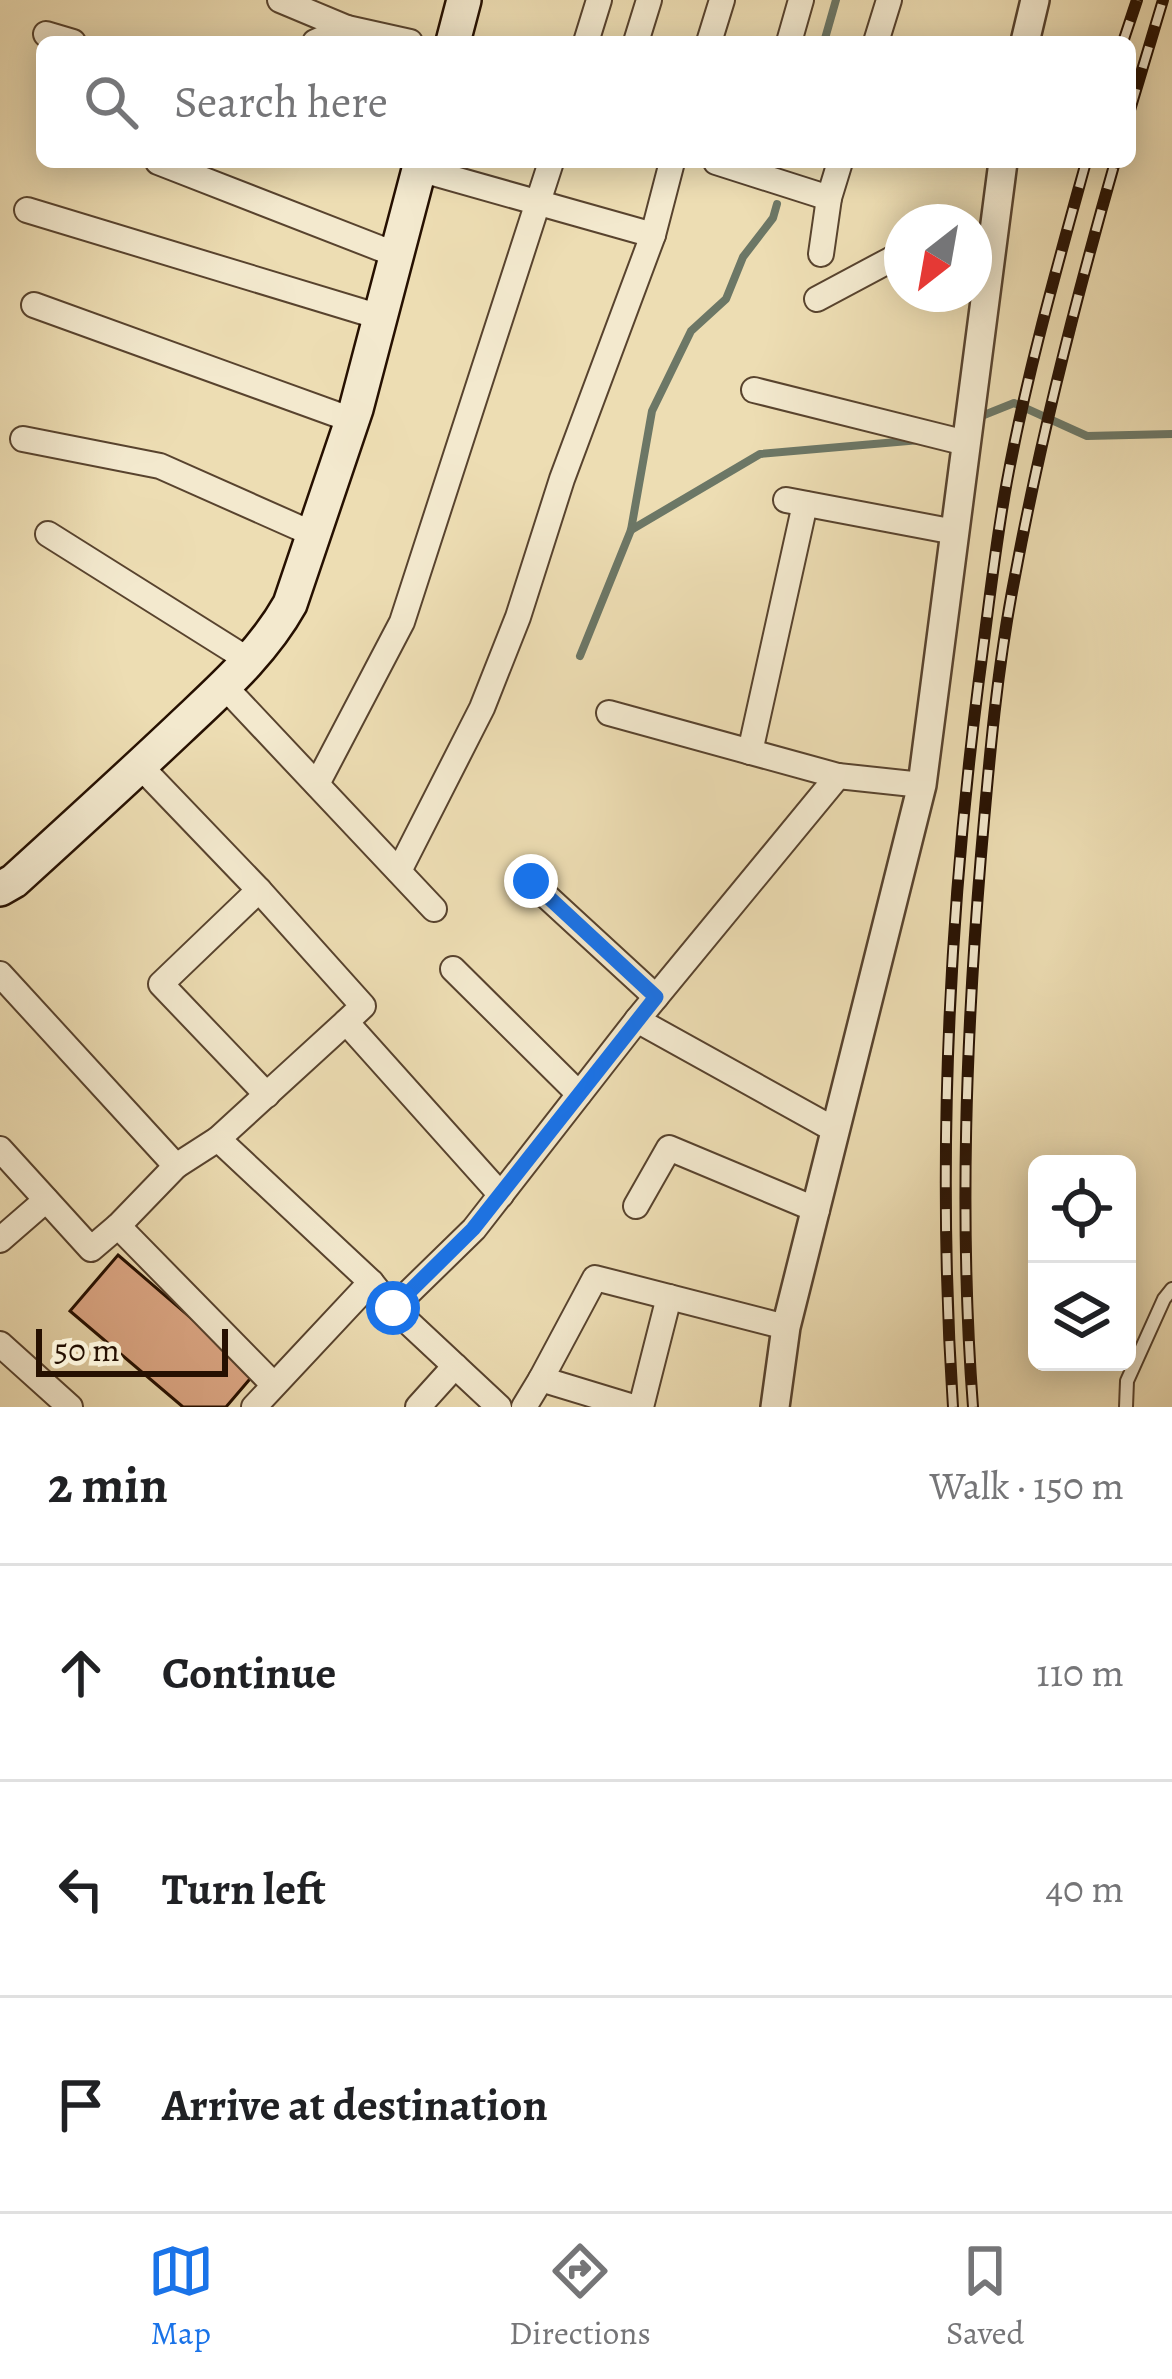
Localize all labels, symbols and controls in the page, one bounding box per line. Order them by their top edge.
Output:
search box [36,36,1136,168]
icon: search [78,69,144,135]
text: Search here [174,71,388,133]
north arrow [884,204,992,312]
route end [504,854,558,908]
map controls [1028,1155,1136,1371]
button: locate [1028,1155,1136,1263]
button: layers [1028,1263,1136,1371]
route start [366,1281,420,1335]
scale bar [36,1323,228,1376]
text: 50 m [54,1327,120,1372]
text: 2 min [48,1450,168,1520]
text: Walk · 150 m [929,1459,1124,1512]
icon: ahead [48,1640,114,1706]
text: Continue [162,1642,336,1704]
text: 110 m [1036,1646,1124,1699]
icon: left [48,1856,114,1922]
text: Turn left [162,1858,326,1920]
text: 40 m [1045,1862,1124,1915]
icon: arrive [48,2072,114,2138]
text: Arrive at destination [162,2074,548,2136]
tab: Map [148,2238,214,2355]
tab: Directions [509,2238,651,2355]
tab: Saved [946,2238,1024,2355]

